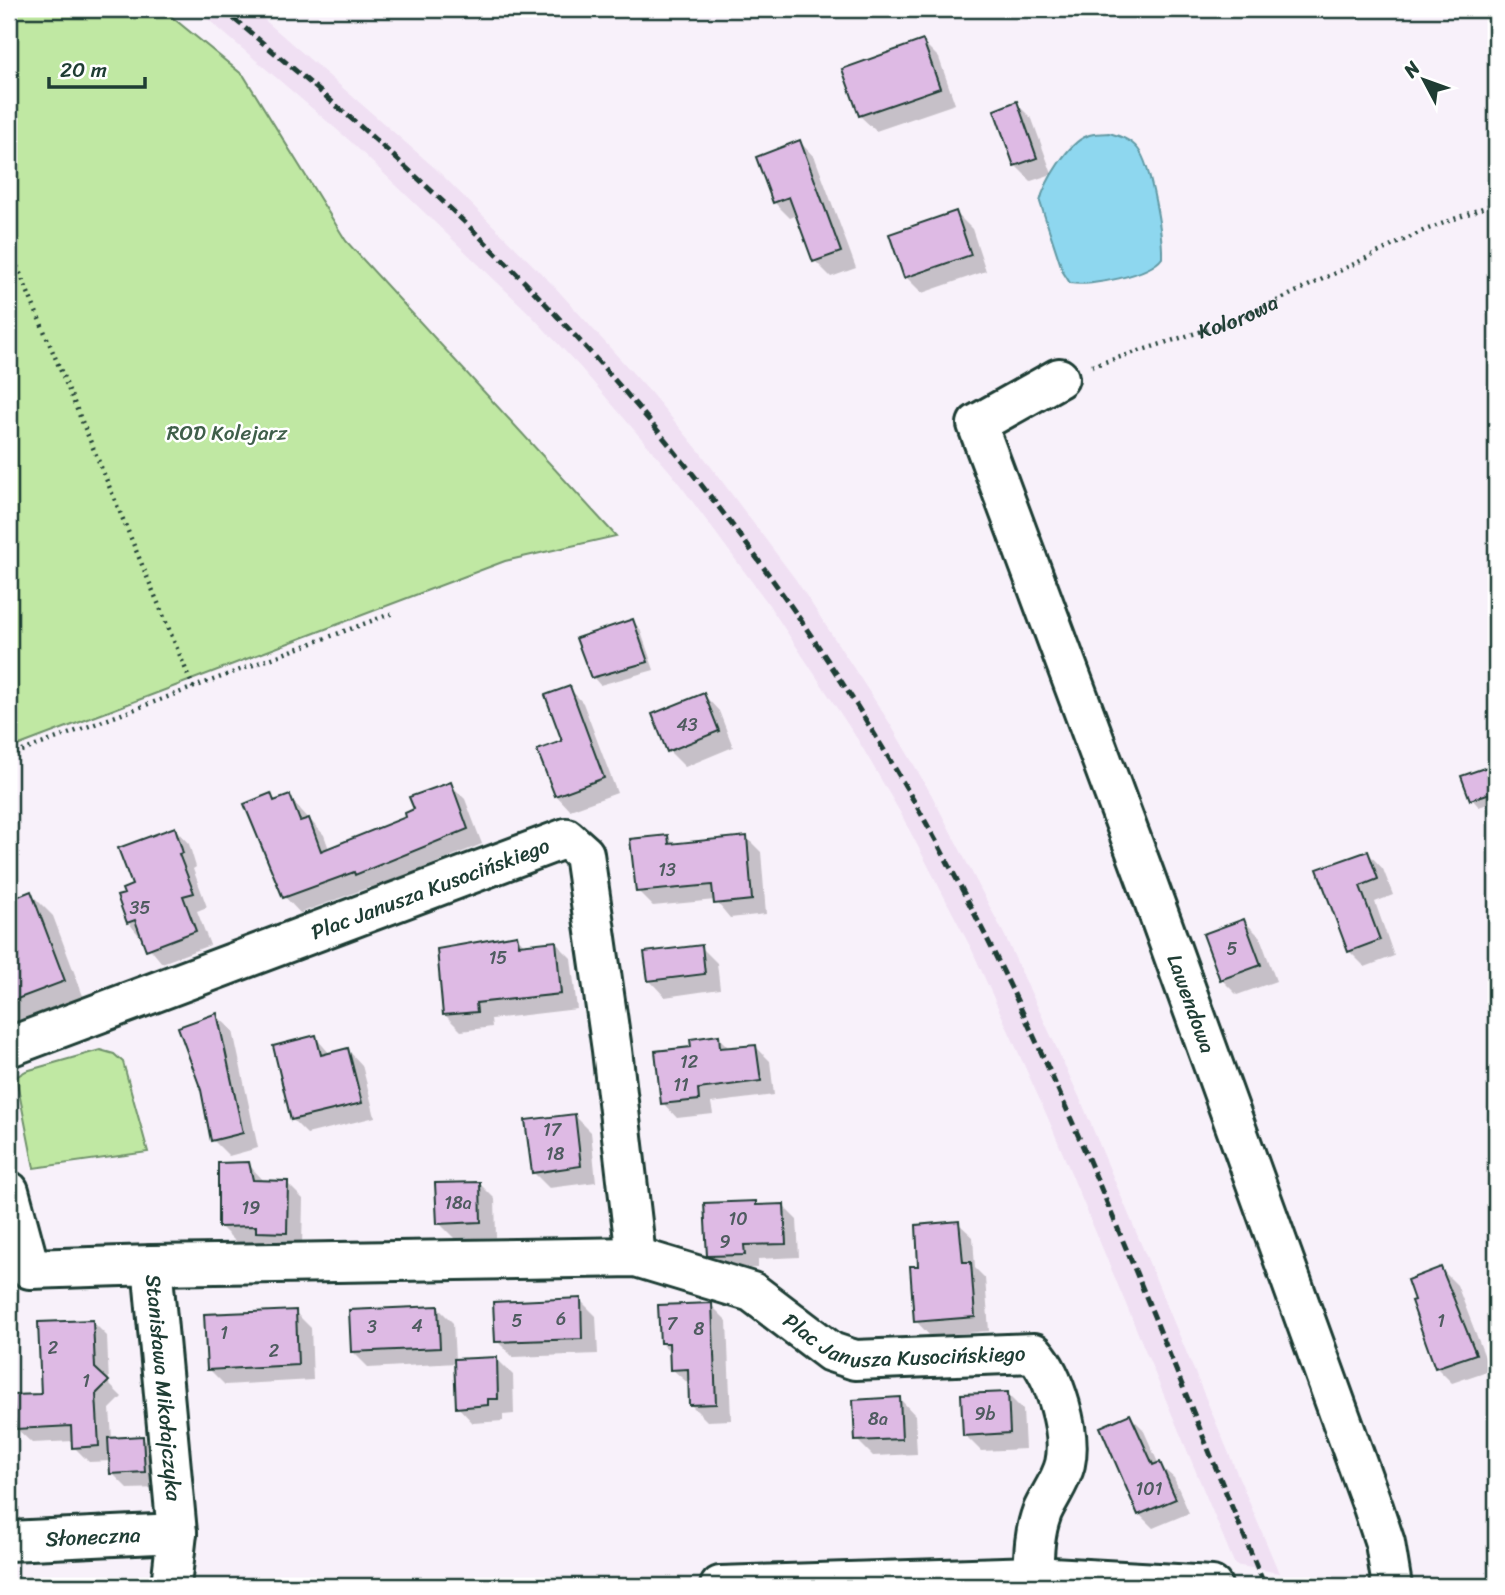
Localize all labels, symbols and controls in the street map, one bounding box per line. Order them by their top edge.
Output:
scale bar [49,46,145,90]
north arrow [1390,46,1460,116]
text: 20 m [60,51,107,89]
text: N [1394,53,1429,86]
street label: Kolorowa [1193,284,1285,350]
park label: ROD Kolejarz [167,414,288,452]
house number: 43 [676,709,698,741]
street label: Plac Janusza Kusocińskiego [305,827,556,951]
house number: 13 [658,854,676,886]
house number: 35 [130,892,150,924]
house number: 5 [1227,933,1238,965]
house number: 15 [489,942,507,974]
street label: Lawendowa [1156,949,1227,1059]
house number: 12 [680,1046,698,1078]
house number: 11 [673,1069,689,1101]
house number: 17 [543,1114,563,1146]
house number: 18 [546,1138,564,1170]
house number: 18a [444,1187,472,1219]
house number: 19 [242,1192,260,1224]
house number: 10 [728,1203,748,1235]
house number: 9 [719,1226,731,1258]
street label: Stanisława Mikołajczyka [134,1273,193,1503]
house number: 6 [556,1303,566,1335]
street label: Plac Janusza Kusocińskiego [774,1303,1027,1379]
house number: 5 [512,1305,523,1337]
house number: 1 [1437,1305,1445,1337]
house number: 7 [667,1308,679,1340]
house number: 4 [411,1310,423,1342]
house number: 3 [367,1311,377,1343]
house number: 8 [694,1313,705,1345]
house number: 1 [220,1317,228,1349]
house number: 2 [48,1332,58,1364]
house number: 2 [269,1335,279,1367]
house number: 1 [82,1365,90,1397]
house number: 9b [975,1398,996,1430]
house number: 8a [868,1403,888,1435]
house number: 101 [1136,1473,1163,1505]
street label: Słoneczna [44,1516,142,1558]

